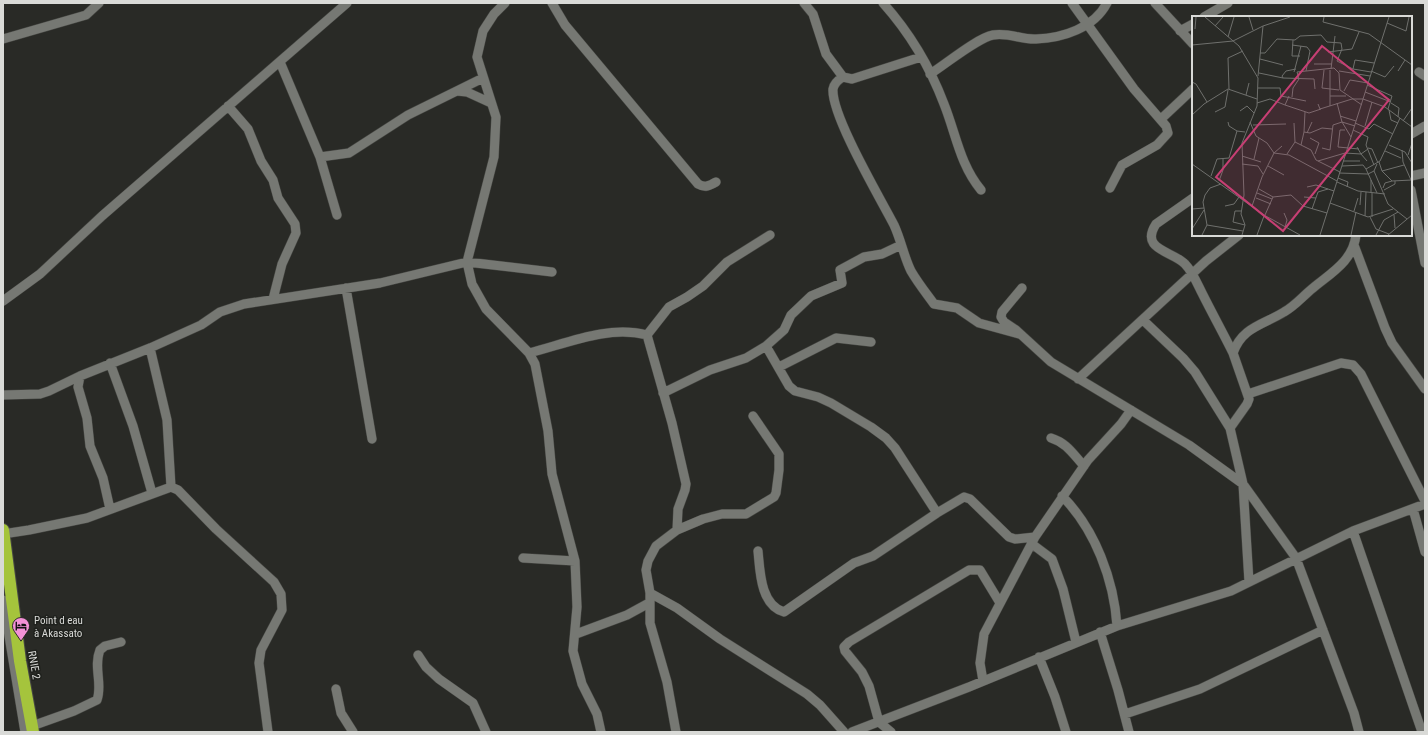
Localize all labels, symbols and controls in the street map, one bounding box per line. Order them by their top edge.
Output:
inset map [1192,16,1412,236]
place label: Point d eau à Akassato [34,614,83,640]
hotel icon: Point d eau à Akassato [11,616,31,641]
street label: RNIE 2 [25,650,43,680]

